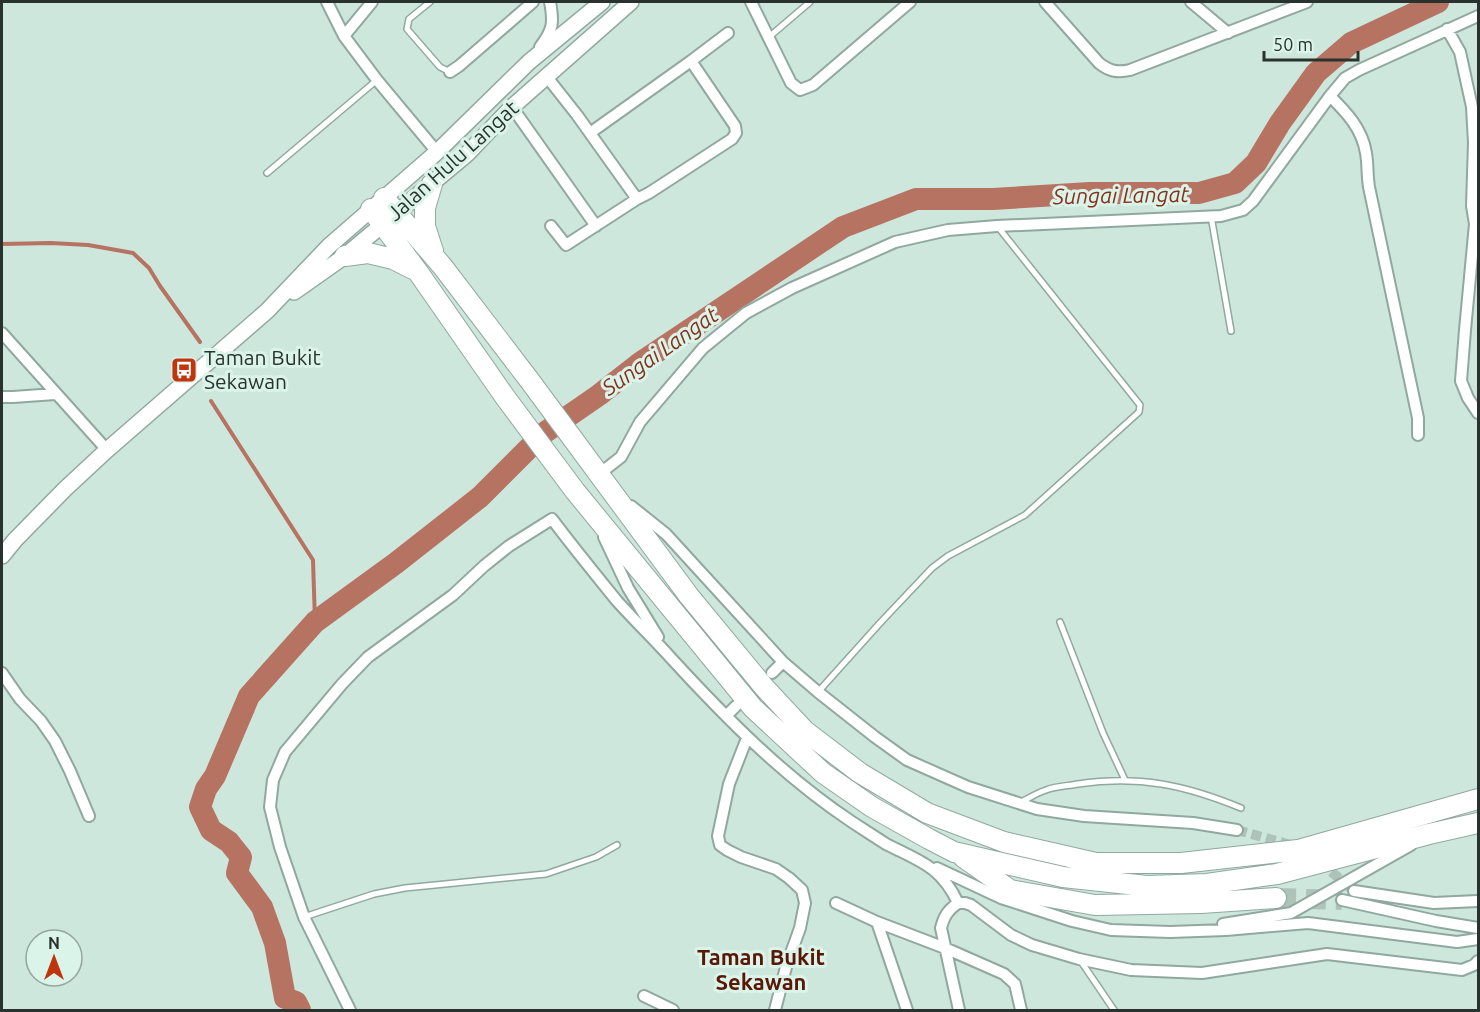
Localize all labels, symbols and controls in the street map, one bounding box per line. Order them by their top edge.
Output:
scale bar [1264,24,1358,62]
text: 50 m [1273,34,1313,54]
street label: Jalan Hulu Langat [382,95,523,225]
water label: Sungai Langat [1052,181,1190,208]
water label: Sungai Langat [596,301,723,400]
place label: Taman Bukit Sekawan [204,345,321,393]
bus stop icon: Taman Bukit Sekawan [169,355,199,385]
north arrow [24,928,84,988]
text: N [48,934,60,952]
district label: Taman Bukit Sekawan [697,944,825,994]

